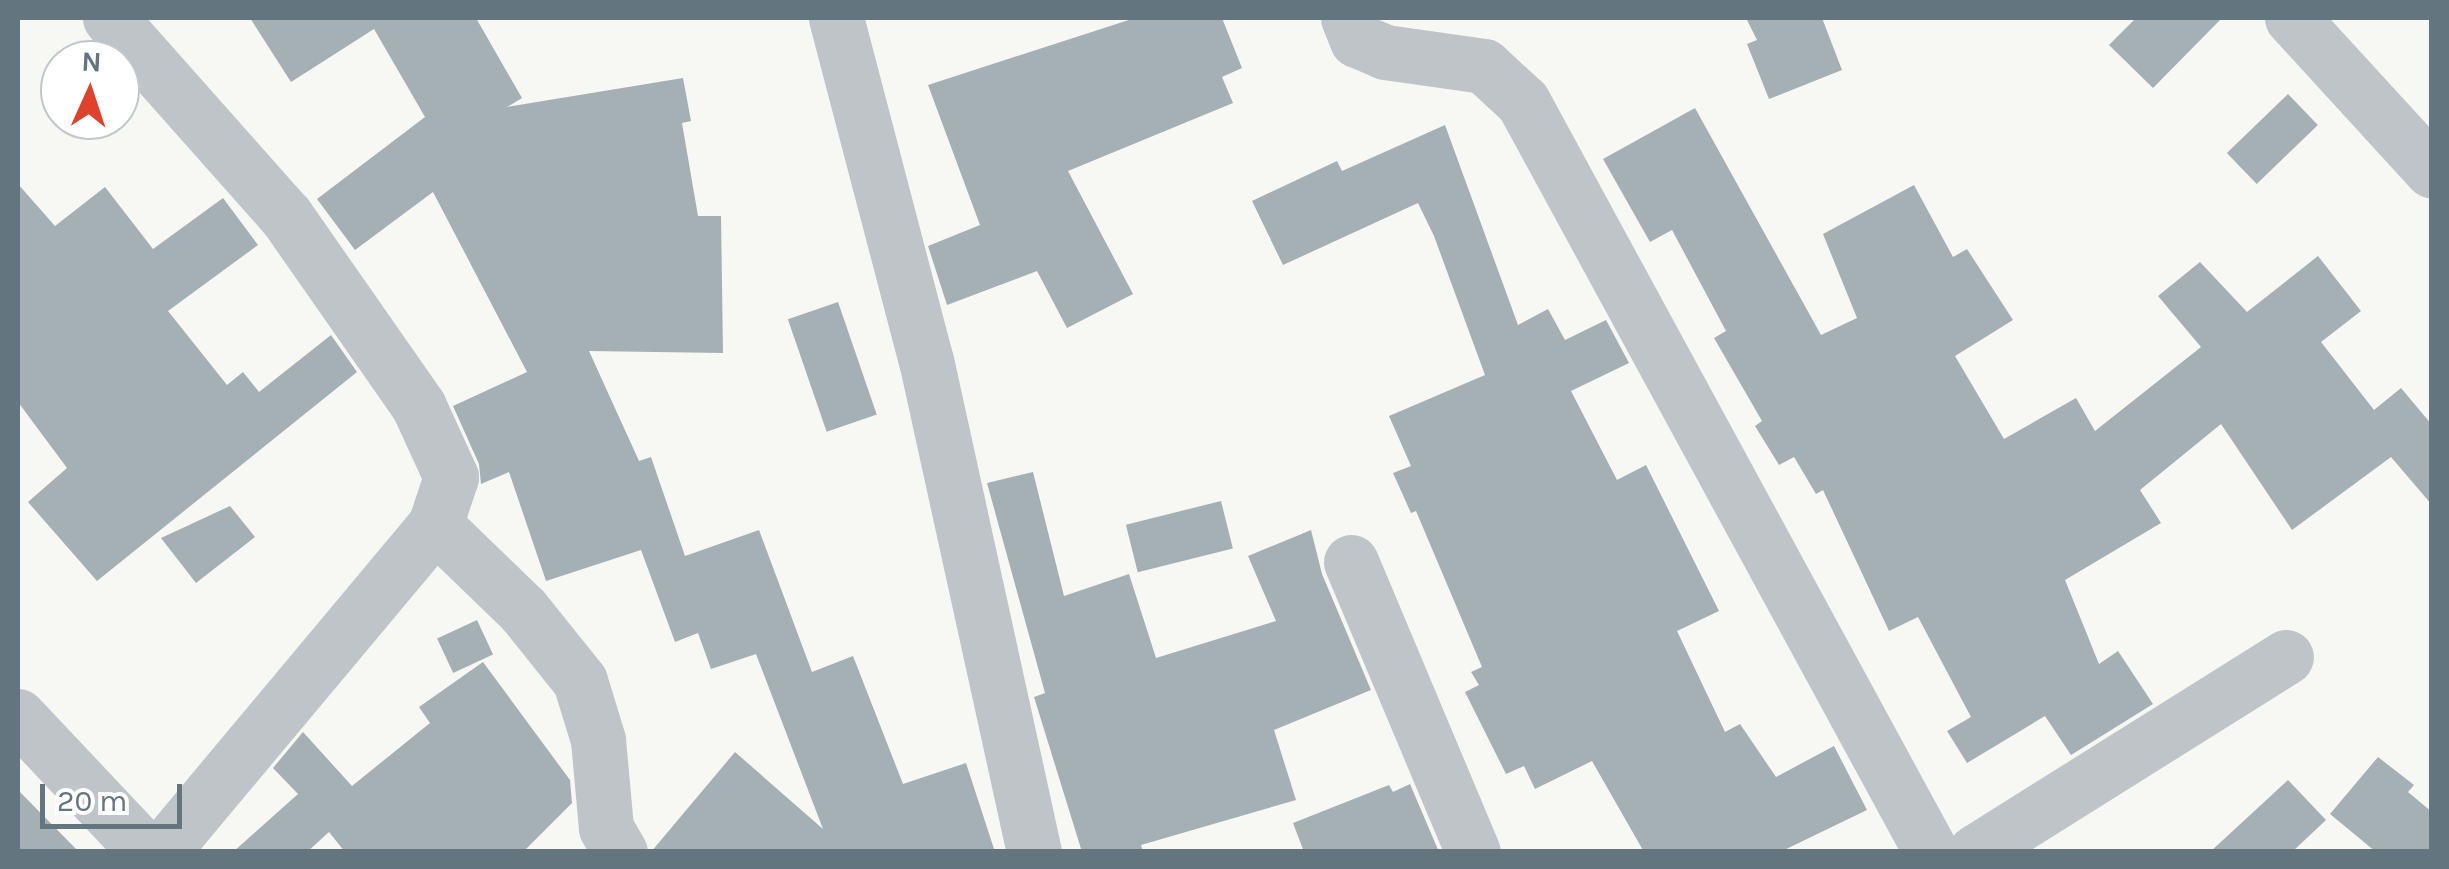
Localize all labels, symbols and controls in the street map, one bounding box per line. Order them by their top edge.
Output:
north arrow [40,40,140,140]
text: N [81,45,102,79]
scale bar [45,764,188,826]
text: 20 m [57,783,127,819]

